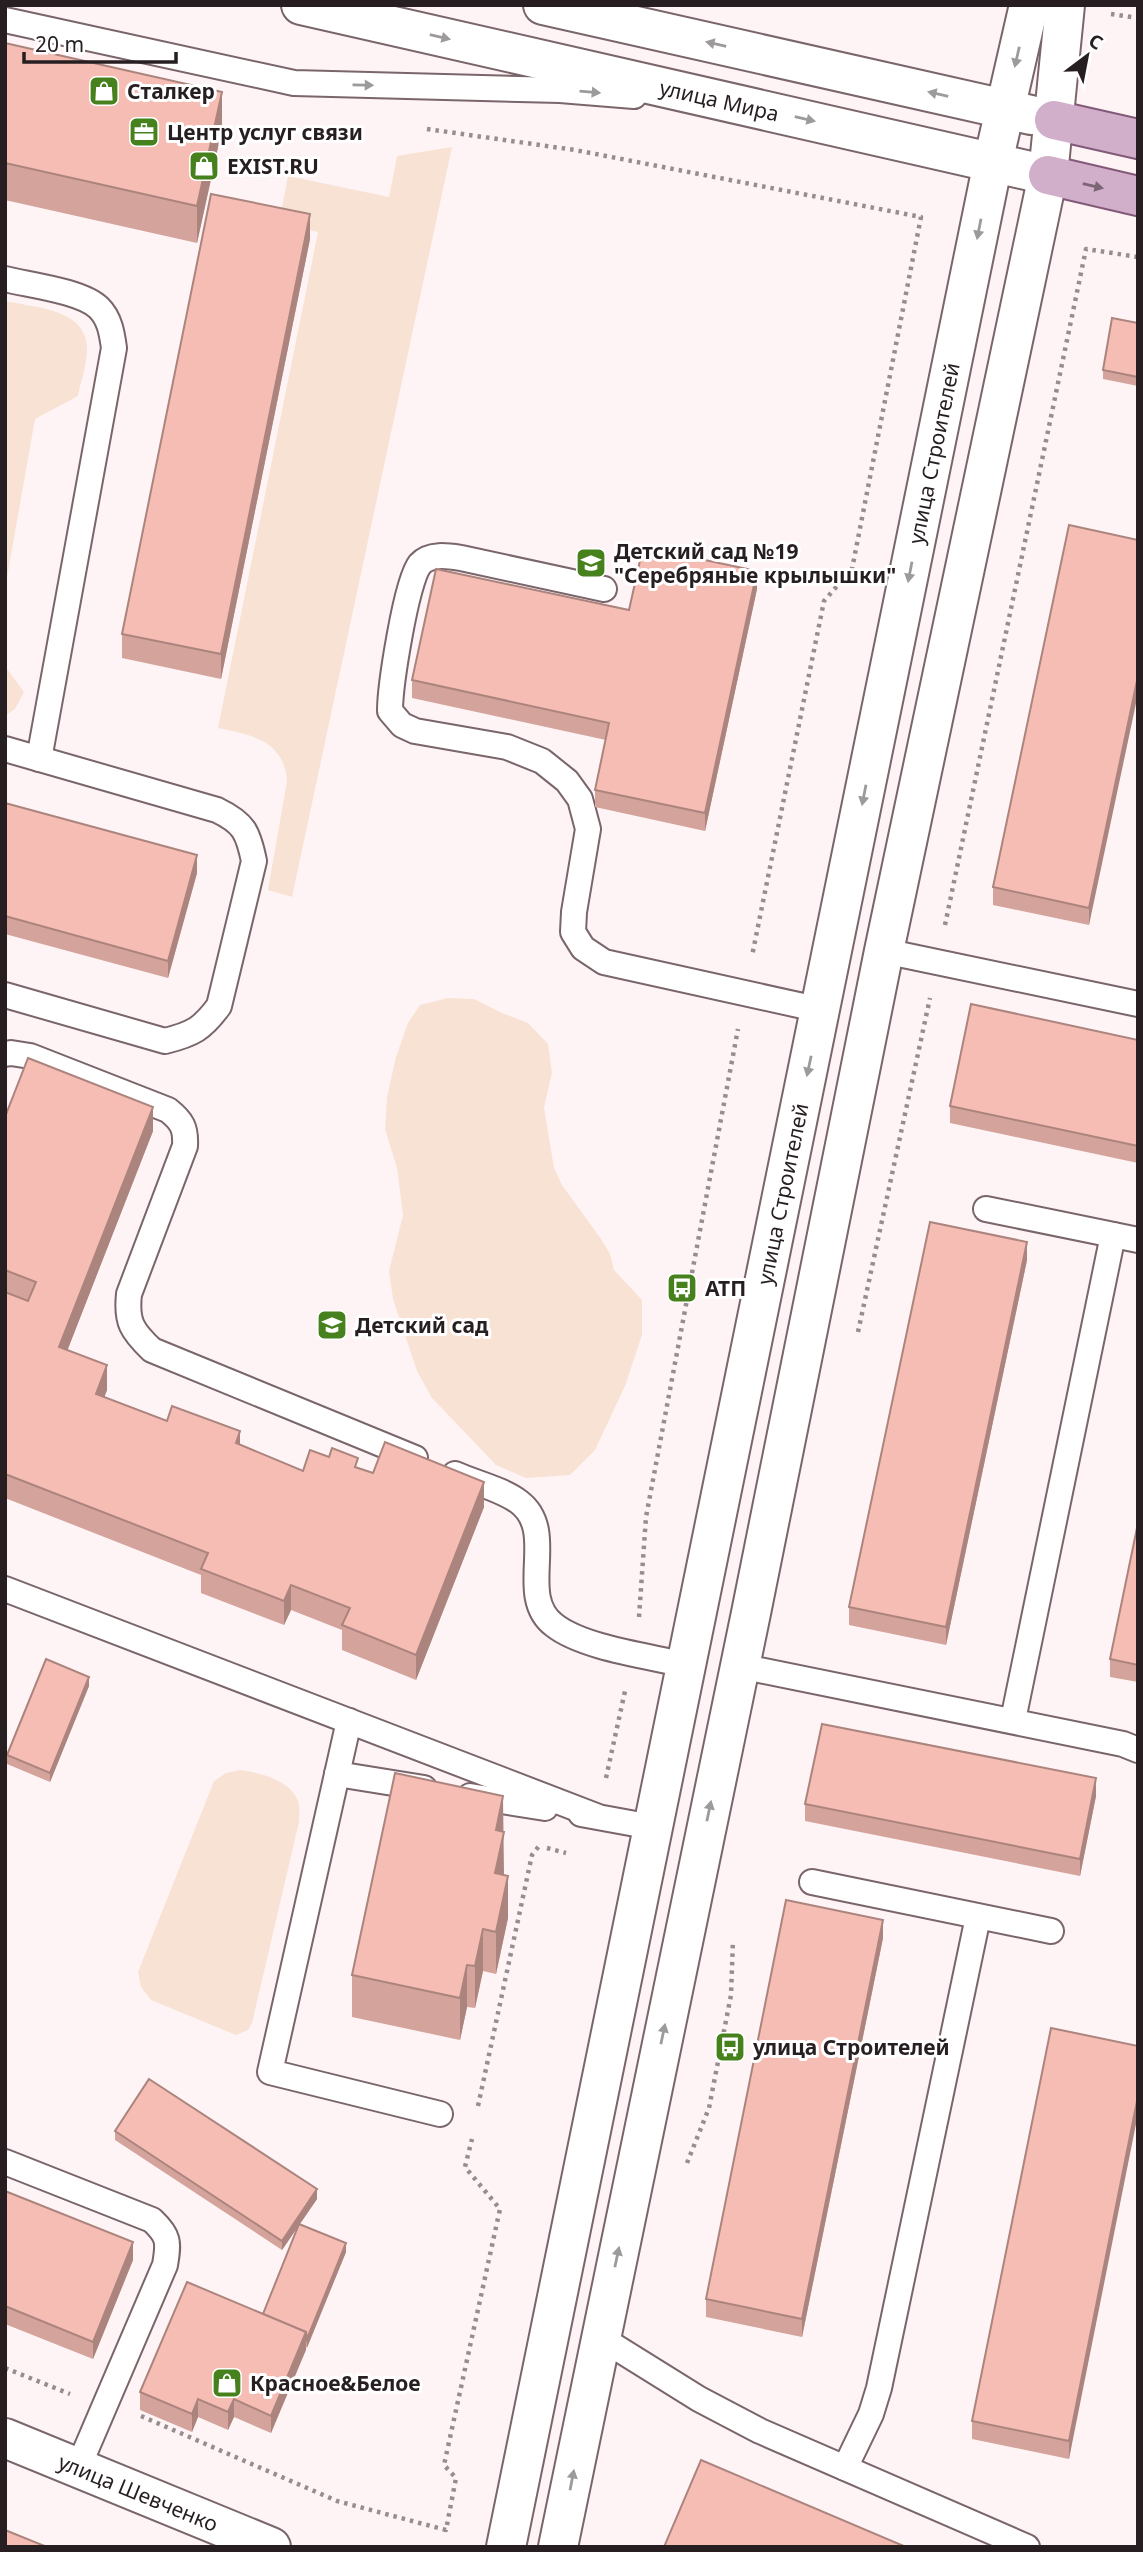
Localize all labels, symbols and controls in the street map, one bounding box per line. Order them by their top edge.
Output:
scale bar [24,21,177,65]
north arrow [1052,21,1122,91]
text: С [1084,27,1108,56]
text: 20 m [35,30,84,58]
one-way arrow [429,31,451,42]
one-way arrow [705,39,727,50]
one-way arrow [1011,46,1022,68]
street label: улица Мира [657,73,782,127]
shop icon: Сталкер [87,74,121,108]
place label: Сталкер [127,77,215,105]
one-way arrow [352,79,374,91]
one-way arrow [579,87,601,98]
one-way arrow [927,89,949,100]
one-way arrow [795,113,817,124]
office icon: Центр услуг связи [127,115,161,149]
place label: Центр услуг связи [167,118,363,146]
shop icon: EXIST.RU [187,149,221,183]
place label: EXIST.RU [227,152,319,180]
one-way arrow [1082,181,1104,192]
one-way arrow [974,218,985,240]
street label: улица Строителей [901,360,966,546]
place label: Детский сад №19 "Серебряные крылышки" [614,537,896,589]
school or university icon: Детский сад №19 "Серебряные крылышки" [574,546,608,580]
one-way arrow [904,561,915,583]
one-way arrow [859,784,870,806]
one-way arrow [804,1055,815,1077]
street label: улица Строителей [750,1101,814,1287]
bus stop icon: АТП [665,1271,699,1305]
place label: АТП [705,1274,746,1302]
school or university icon: Детский сад [315,1308,349,1342]
place label: Детский сад [355,1311,489,1339]
one-way arrow [704,1800,715,1822]
one-way arrow [657,2023,668,2045]
bus stop icon: улица Строителей [713,2030,747,2064]
place label: улица Строителей [752,2033,950,2061]
one-way arrow [612,2246,623,2268]
shop icon: Красное&Белое [210,2366,244,2400]
place label: Красное&Белое [250,2369,421,2397]
street label: улица Шевченко [54,2447,222,2538]
one-way arrow [566,2469,577,2491]

